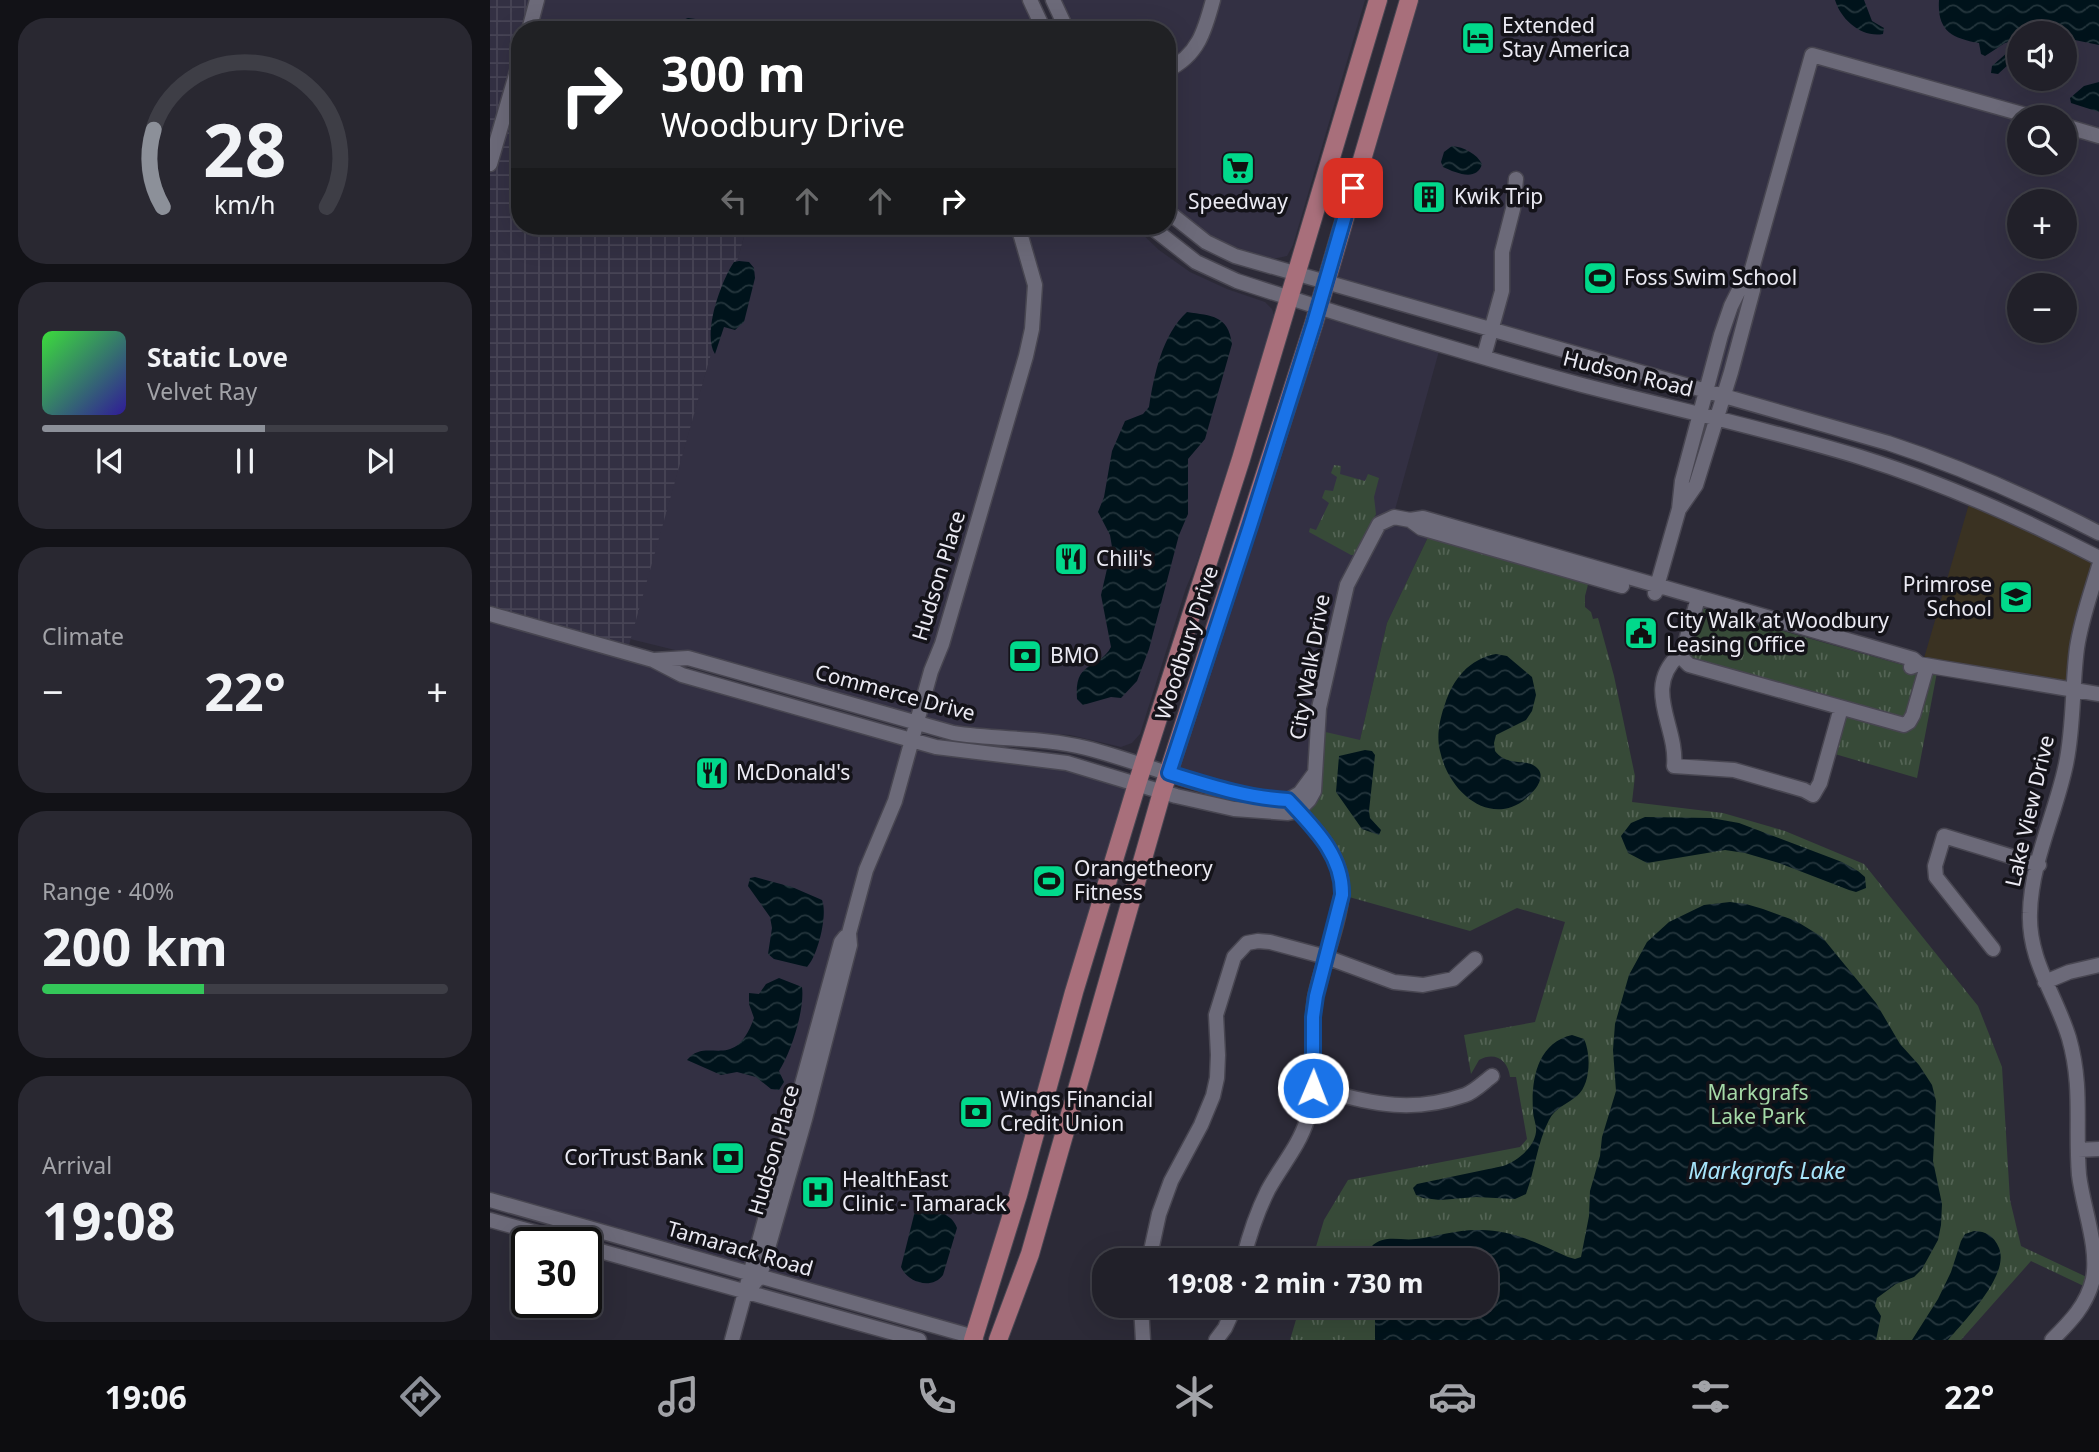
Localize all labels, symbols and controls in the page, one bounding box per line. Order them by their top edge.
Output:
place label: Extended Stay America [1502,11,1630,63]
hotel icon: Extended Stay America [1459,19,1497,57]
map controls [2007,21,2077,343]
button: sound [2007,21,2077,91]
text: 300 m [661,40,806,106]
icon: right [546,49,637,140]
text: 28 [203,100,287,199]
text: Woodbury Drive [661,103,905,146]
button: search [2007,105,2077,175]
supermarket icon: Speedway [1219,149,1257,187]
pin [1323,158,1383,218]
icon: arrive [1334,169,1372,207]
building icon: Kwik Trip [1410,178,1448,216]
icon: left [715,182,753,220]
icon: ahead [788,182,826,220]
icon: ahead [861,182,899,220]
icon: right [934,182,972,220]
place label: Kwik Trip [1454,182,1543,210]
text: km/h [214,187,276,221]
place label: Speedway [1188,187,1288,215]
button: + [2007,189,2077,259]
sports icon: Foss Swim School [1581,259,1619,297]
place label: Foss Swim School [1624,263,1797,291]
button: − [2007,273,2077,343]
text: Static Love [147,339,288,375]
street label: Hudson Road [1560,343,1696,403]
text: Velvet Ray [147,375,257,407]
icon: previous [91,442,129,480]
icon: pause [226,442,264,480]
icon: next [361,442,399,480]
street label: Hudson Place [905,507,971,644]
restaurant icon: Chili's [1052,540,1090,578]
place label: Chili's [1096,544,1153,572]
street label: Woodbury Drive [1148,562,1224,723]
place label: Primrose School [1903,570,1992,622]
school or university icon: Primrose School [1997,578,2035,616]
street label: City Walk Drive [1282,592,1336,742]
place label: City Walk at Woodbury Leasing Office [1666,606,1889,658]
public building icon: City Walk at Woodbury Leasing Office [1622,614,1660,652]
text: Climate [42,620,124,652]
bank icon: BMO [1006,637,1044,675]
place label: BMO [1050,641,1099,669]
text: 22° [204,655,286,726]
street label: Commerce Drive [812,657,978,727]
text: − [42,665,64,717]
text: + [426,665,448,717]
street label: Lake View Drive [1998,732,2060,889]
restaurant icon: McDonald's [693,754,731,792]
place label: McDonald's [736,758,850,786]
place label: Orangetheory Fitness [1074,854,1213,906]
sports icon: Orangetheory Fitness [1030,862,1068,900]
text: Range · 40% [42,875,174,907]
text: 200 km [42,910,228,981]
position arrow [1276,1051,1350,1125]
park label: Markgrafs Lake Park [1708,1078,1808,1130]
street label: Hudson Place [741,1081,805,1218]
place label: Wings Financial Credit Union [1000,1085,1153,1137]
bank icon: Wings Financial Credit Union [957,1093,995,1131]
bank icon: CorTrust Bank [709,1139,747,1177]
place label: CorTrust Bank [564,1143,705,1171]
text: Arrival [42,1149,112,1181]
water label: Markgrafs Lake [1688,1154,1846,1186]
place label: HealthEast Clinic - Tamarack [842,1165,1008,1217]
hospital icon: HealthEast Clinic - Tamarack [799,1173,837,1211]
text: 19:08 [42,1184,176,1255]
street label: Tamarack Road [664,1214,816,1282]
speed limit sign: 30 [511,1227,602,1318]
text: 19:08 · 2 min · 730 m [1167,1265,1423,1301]
icon: directions [396,1372,445,1421]
icon: music [654,1372,703,1421]
icon: phone [912,1372,961,1421]
icon: climate [1170,1372,1219,1421]
icon: car [1428,1372,1477,1421]
icon: filters [1686,1372,1735,1421]
text: 19:06 [105,1375,187,1418]
text: 22° [1944,1375,1994,1418]

